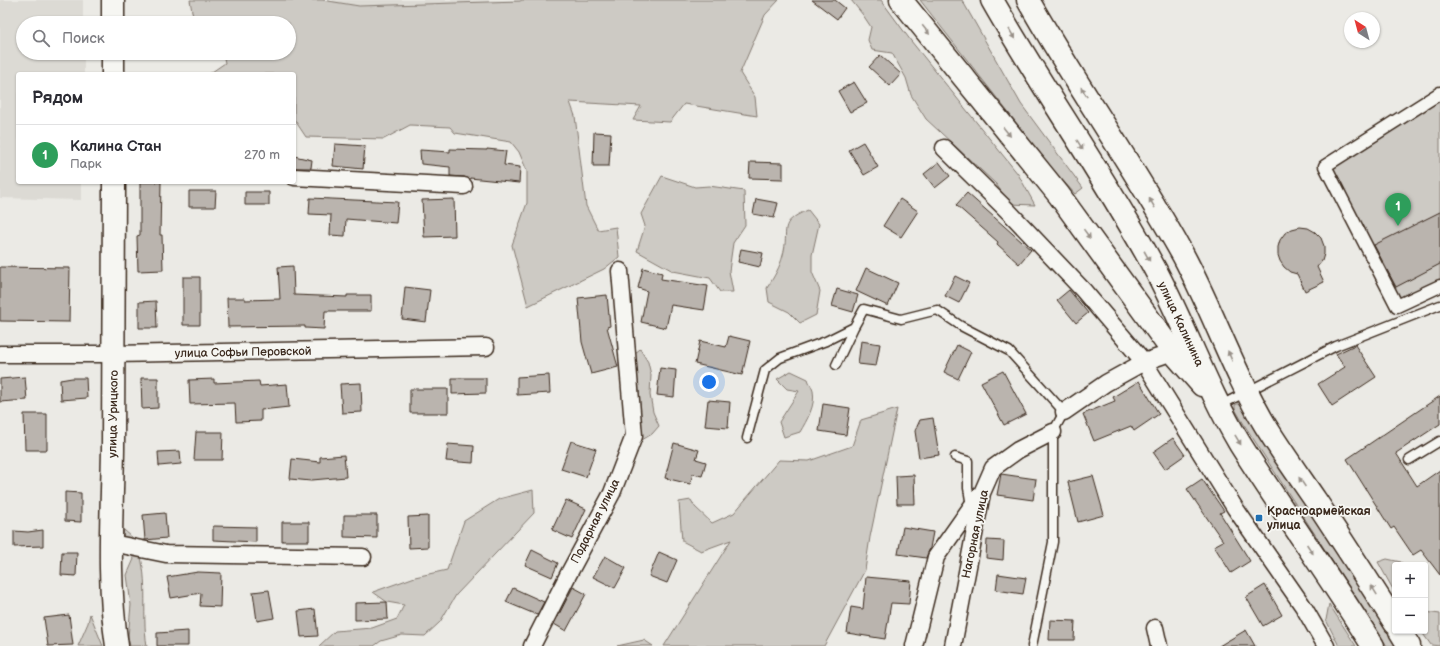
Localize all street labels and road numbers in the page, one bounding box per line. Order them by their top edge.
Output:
street label: улица Калинина [1154,279,1207,369]
street label: улица Софьи Перовской [174,344,312,361]
street label: улица Урицкого [105,370,122,458]
street label: Подарная улица [568,476,623,566]
street label: Нагорная улица [959,488,992,580]

